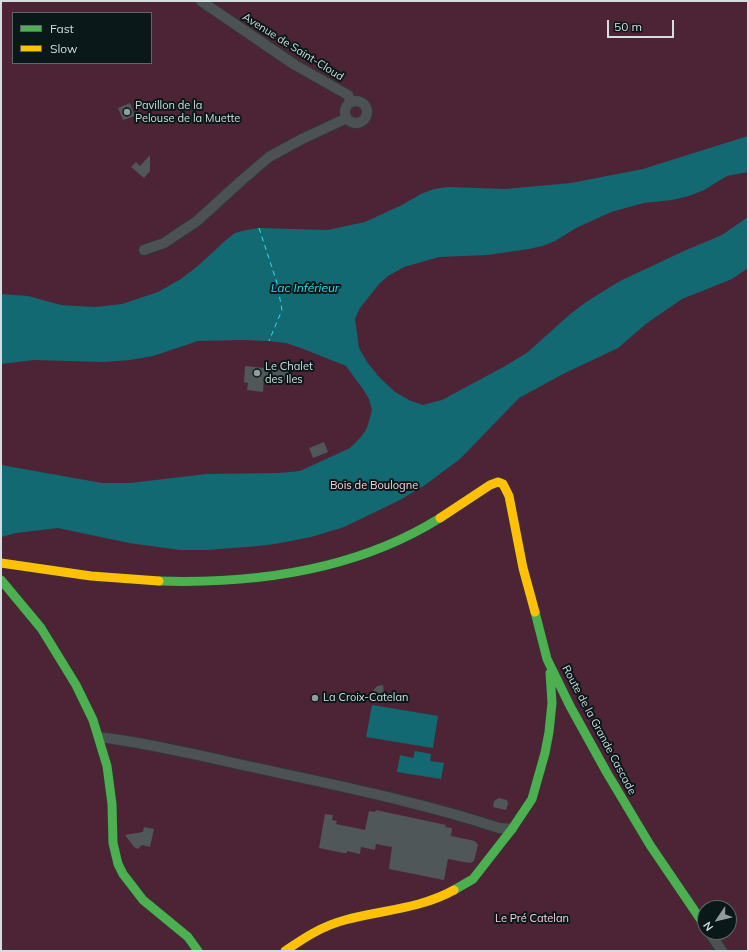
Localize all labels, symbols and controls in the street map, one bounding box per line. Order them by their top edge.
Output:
street label: Avenue de Saint-Cloud [240,10,346,84]
legend [12,12,152,64]
scale bar [609,12,676,38]
text: 50 m [614,19,642,34]
text: Fast [50,21,74,36]
text: Slow [50,41,78,56]
place label: Pavillon de la Pelouse de la Muette [135,99,240,125]
marker: Pavillon de la Pelouse de la Muette [122,107,132,117]
water label: Lac Inférieur [271,281,339,295]
place label: Le Chalet des Iles [265,360,313,386]
marker: Le Chalet des Iles [252,368,262,378]
park label: Bois de Boulogne [330,479,418,493]
street label: Route de la Grande Cascade [559,663,639,797]
place label: La Croix-Catelan [323,691,408,705]
marker: La Croix-Catelan [310,693,320,703]
north arrow [697,900,737,940]
park label: Le Pré Catelan [495,912,569,926]
text: N [700,919,716,934]

